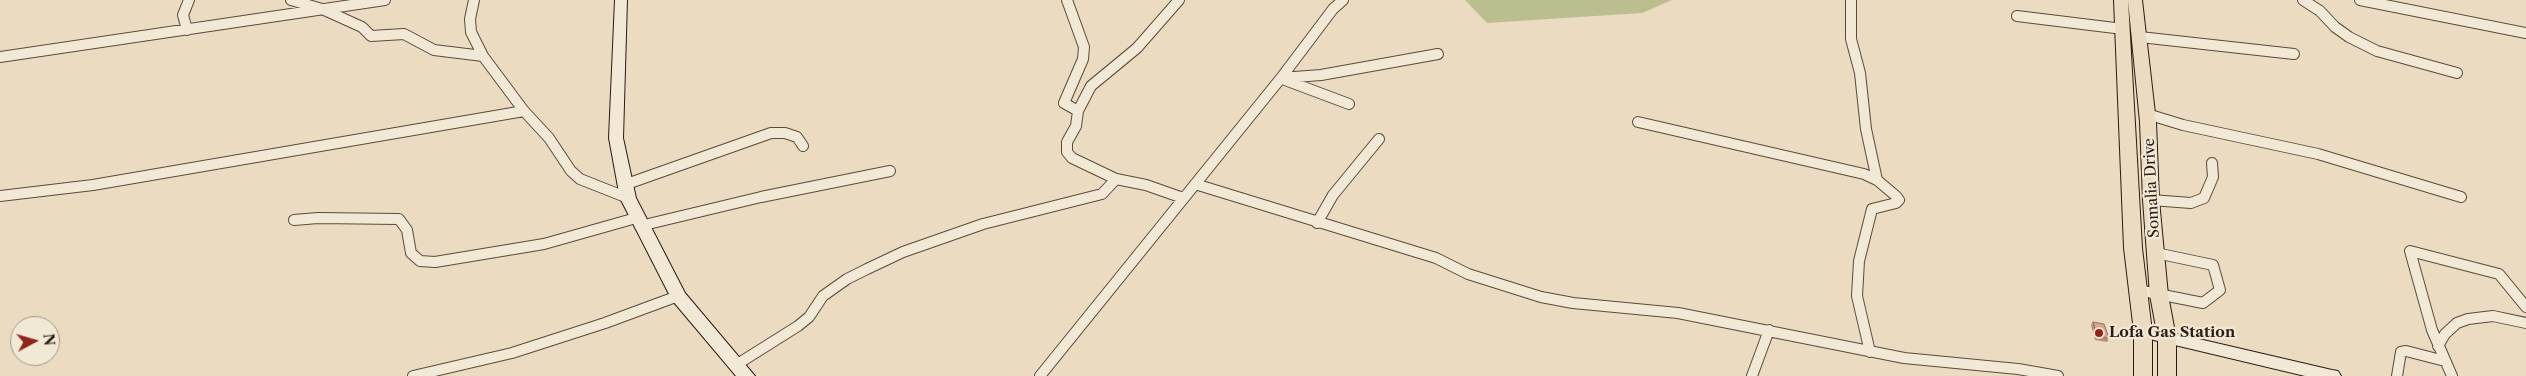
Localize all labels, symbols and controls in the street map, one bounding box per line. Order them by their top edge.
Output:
street label: Somalia Drive [2140,138,2164,238]
north arrow [10,316,60,366]
place label: Lofa Gas Station [2109,324,2235,342]
marker: Lofa Gas Station [2093,327,2105,339]
text: N [39,333,59,347]

